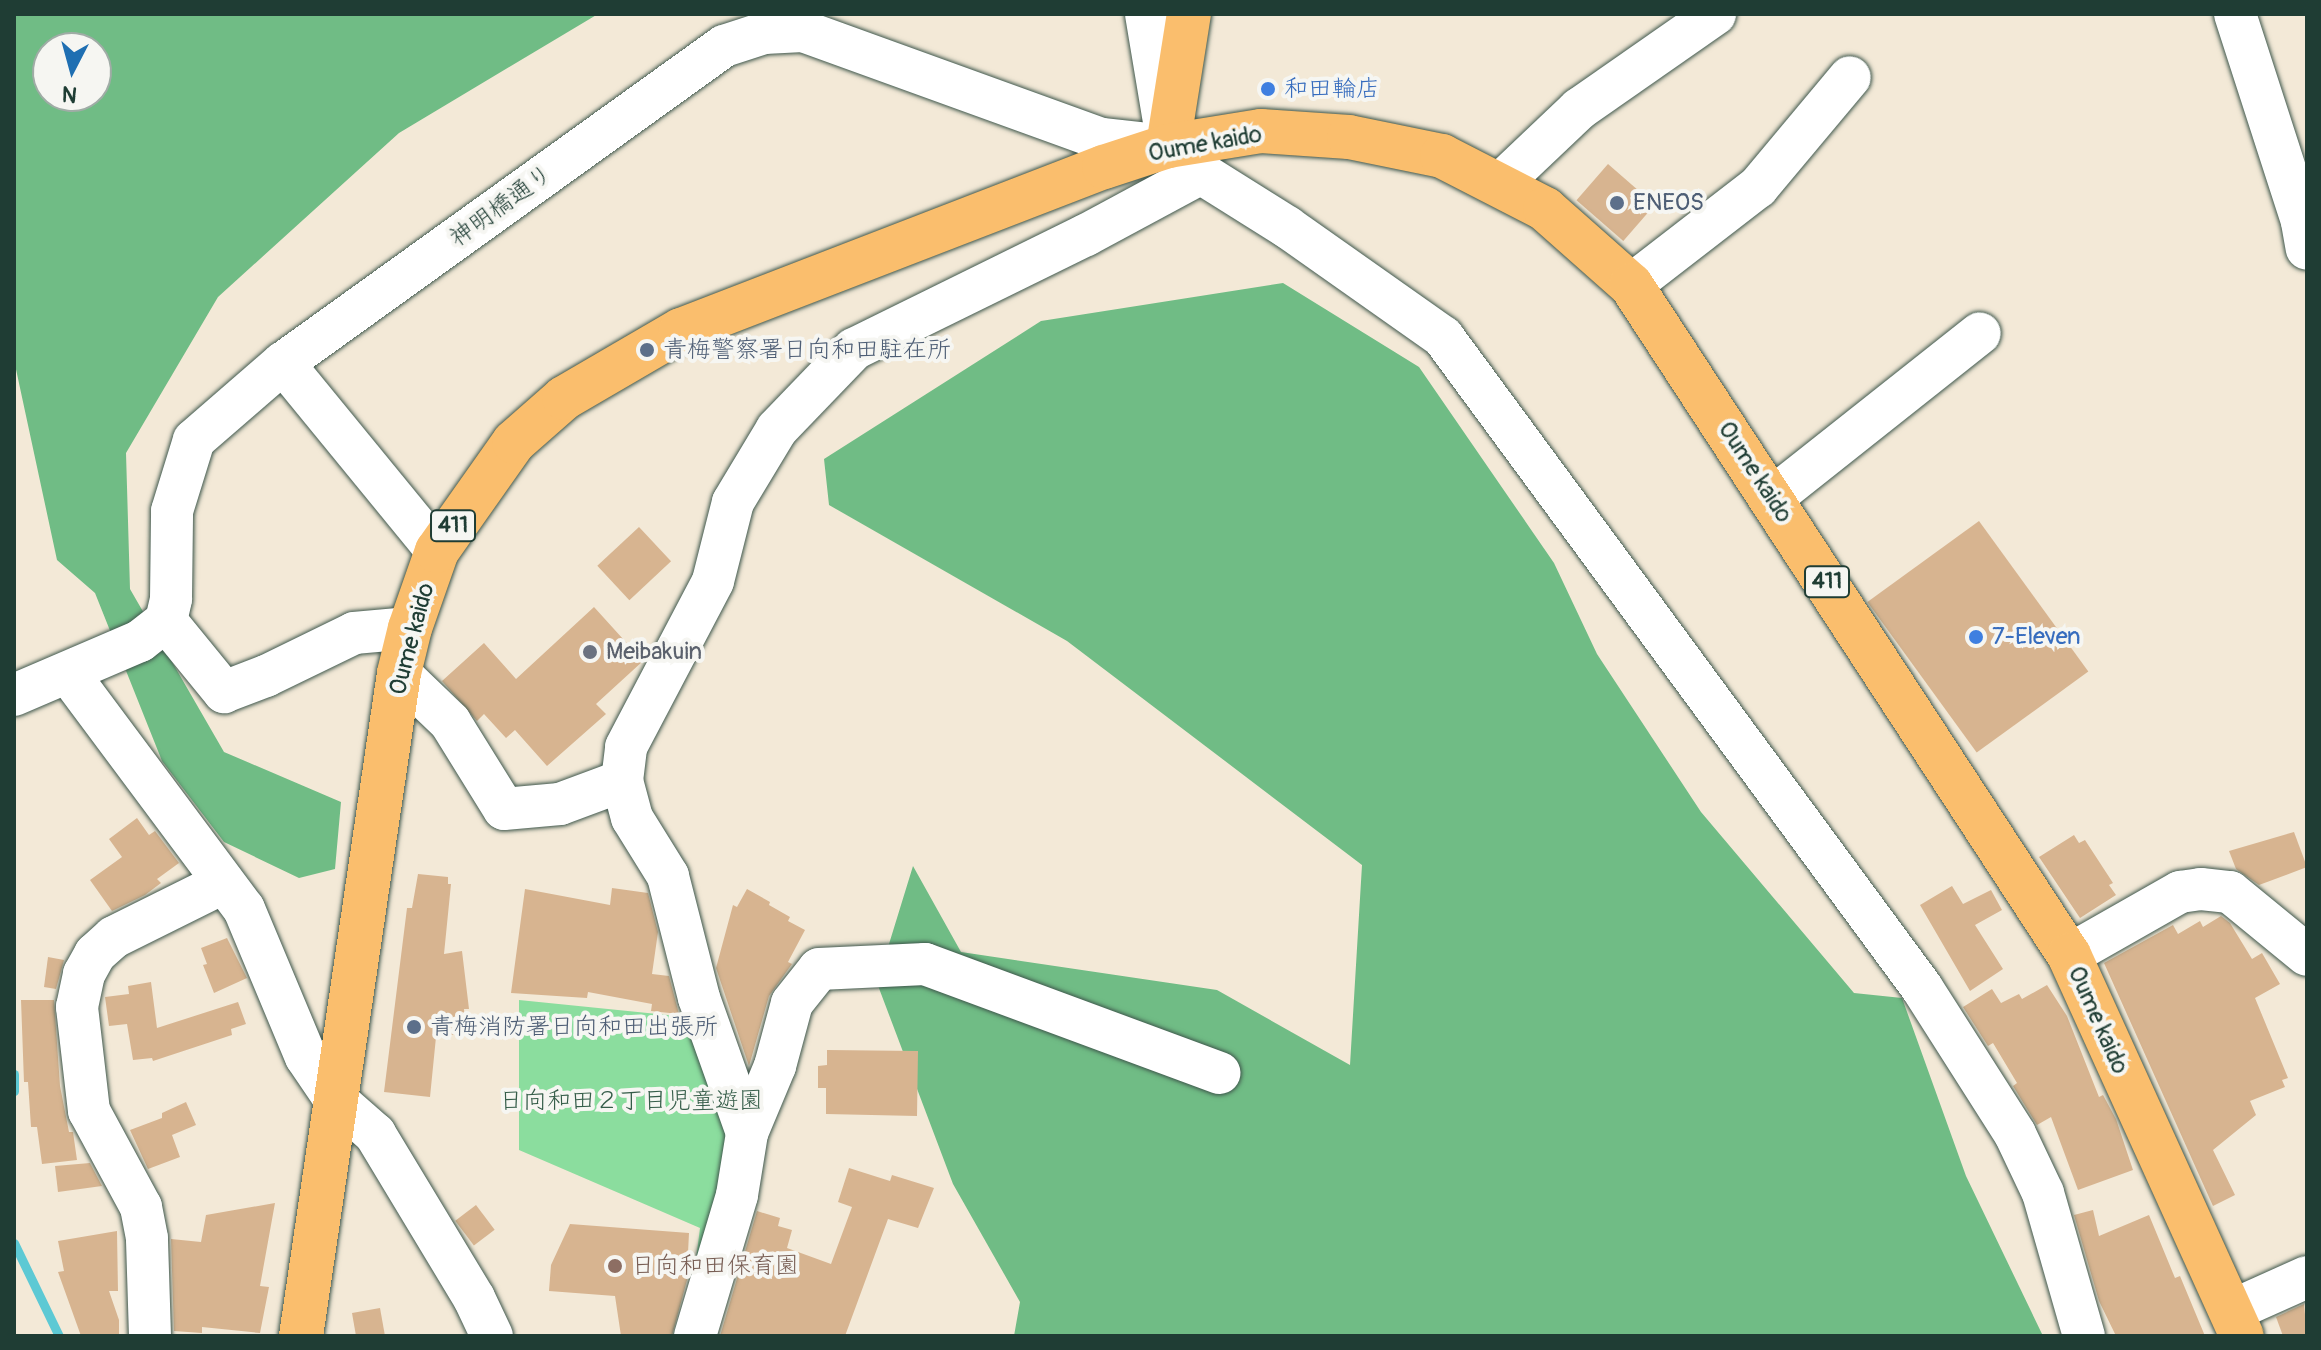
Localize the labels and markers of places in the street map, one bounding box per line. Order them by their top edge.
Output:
place label: 和田輪店 [1284,75,1380,103]
marker: 和田輪店 [1259,80,1277,98]
place label: ENEOS [1633,189,1704,217]
marker: ENEOS [1608,194,1626,212]
place label: 青梅警察署日向和田駐在所 [663,336,951,364]
marker: 青梅警察署日向和田駐在所 [638,341,656,359]
place label: 7-Eleven [1992,623,2081,651]
marker: 7-Eleven [1967,628,1985,646]
place label: Meibakuin [606,638,702,666]
marker: Meibakuin [581,643,599,661]
place label: 青梅消防署日向和田出張所 [430,1013,718,1041]
marker: 青梅消防署日向和田出張所 [405,1018,423,1036]
place label: 日向和田保育園 [631,1252,799,1280]
marker: 日向和田保育園 [606,1257,624,1275]

